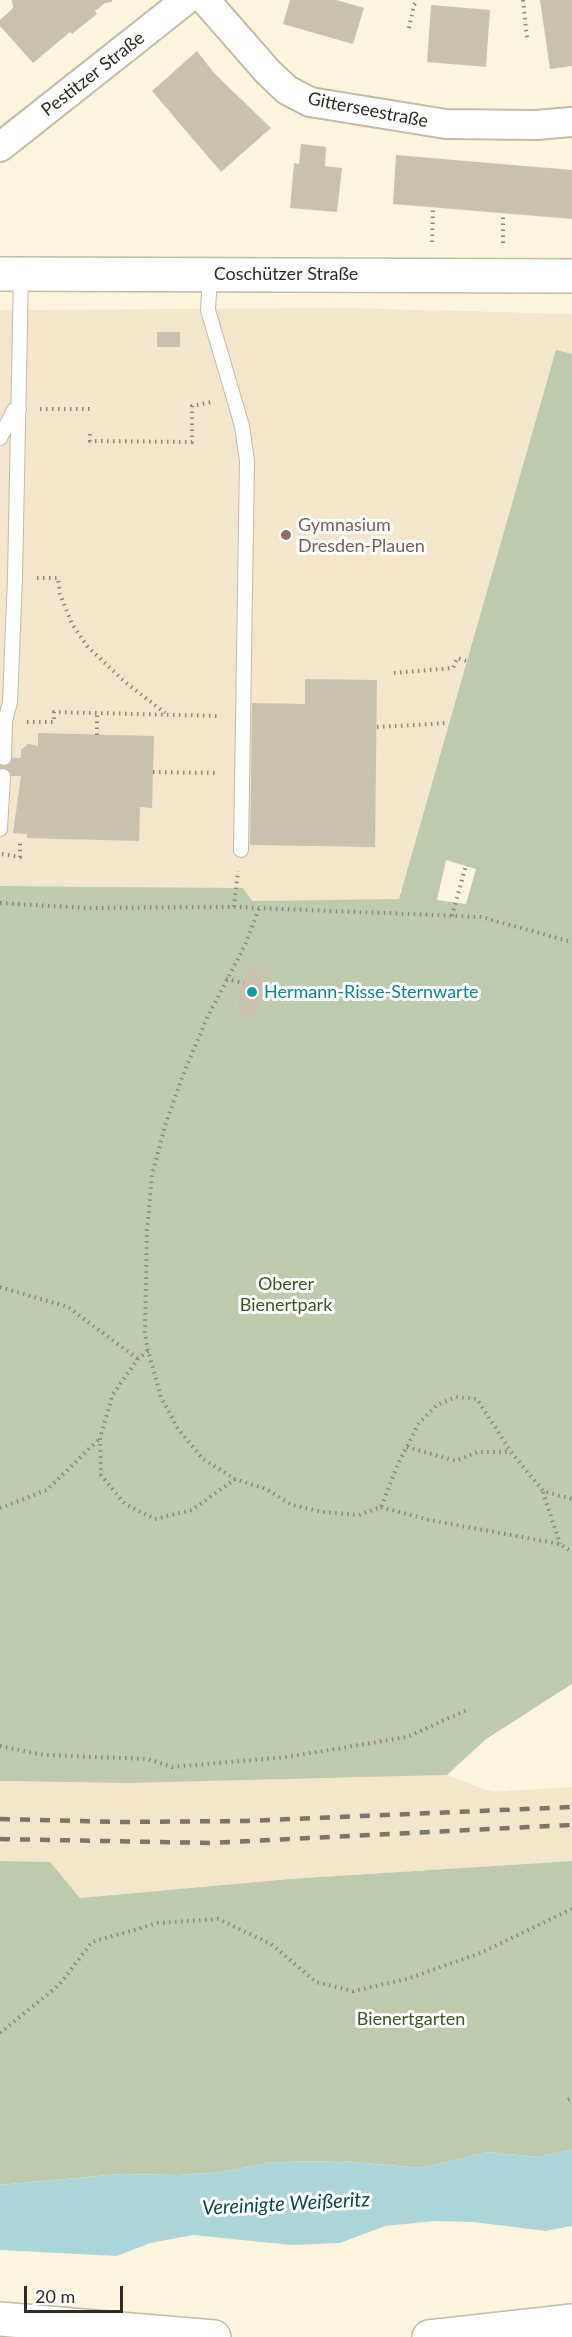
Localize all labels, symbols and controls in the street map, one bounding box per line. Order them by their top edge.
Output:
street label: Pestitzer Straße [37,27,149,121]
street label: Gitterseestraße [306,88,430,132]
street label: Coschützer Straße [214,263,358,285]
place label: Gymnasium Dresden-Plauen [298,514,425,556]
marker: Gymnasium Dresden-Plauen [279,528,293,542]
place label: Hermann-Risse-Sternwarte [264,981,479,1003]
marker: Hermann-Risse-Sternwarte [245,985,259,999]
park label: Oberer Bienertpark [240,1273,332,1316]
park label: Bienertgarten [357,2008,465,2030]
water label: Vereinigte Weißeritz [202,2188,370,2220]
scale bar [27,2274,126,2312]
text: 20 m [35,2285,75,2307]

